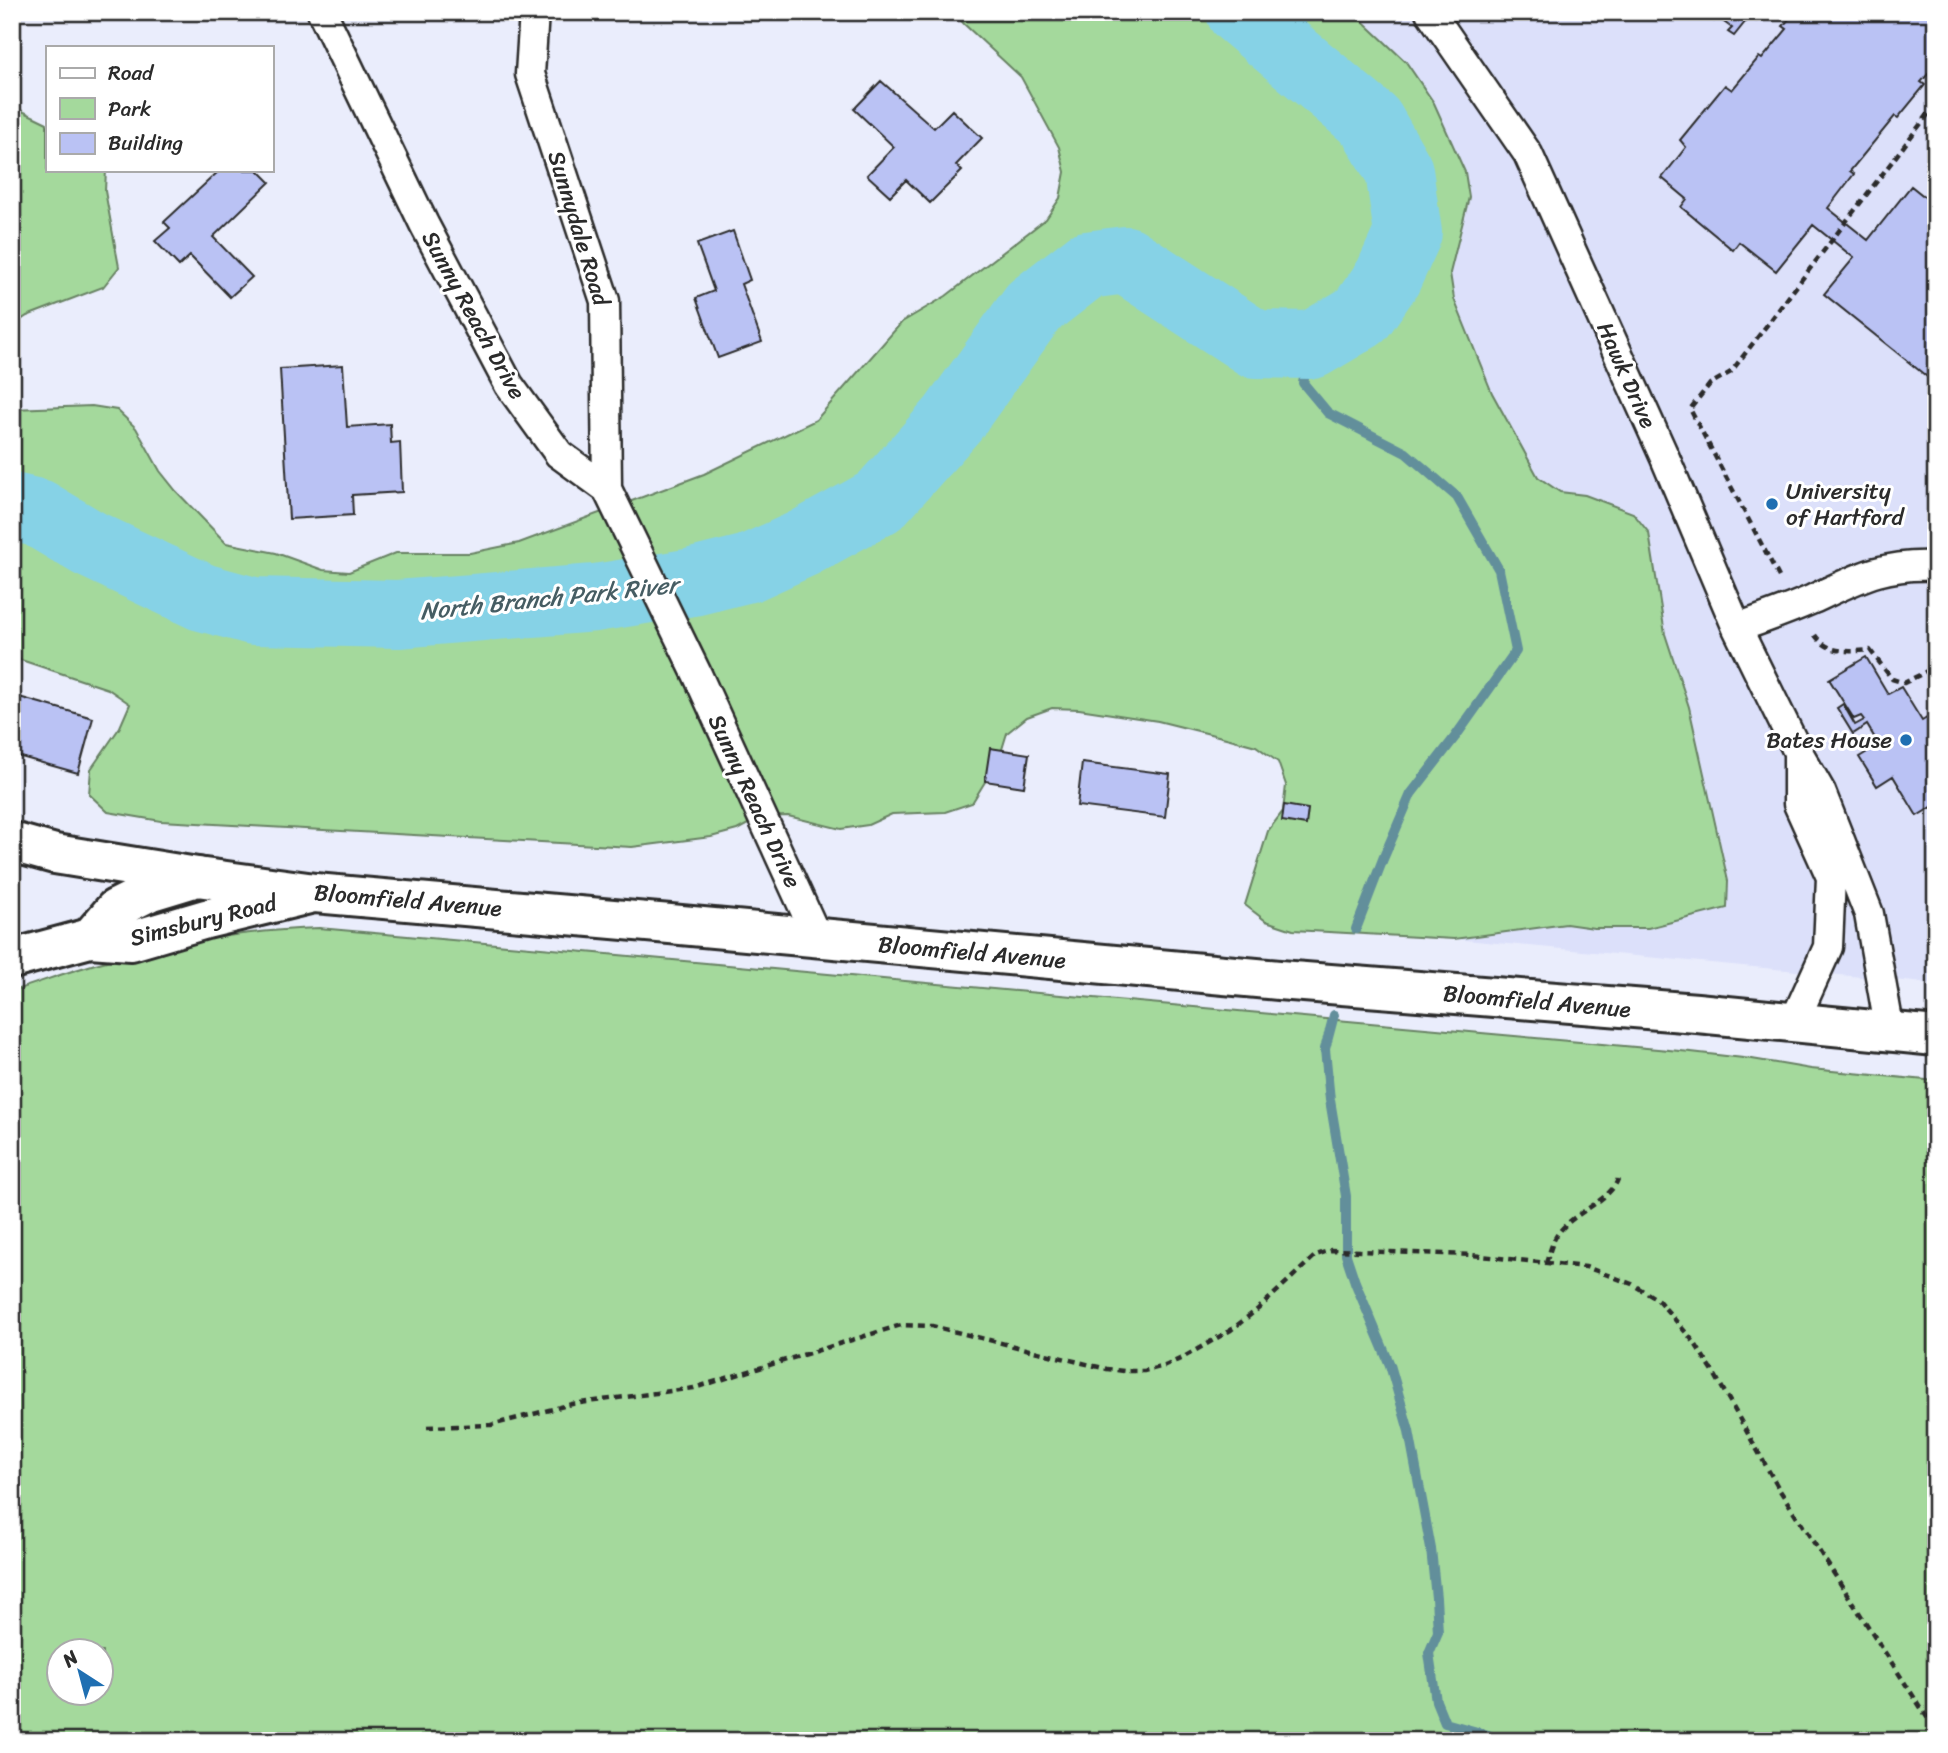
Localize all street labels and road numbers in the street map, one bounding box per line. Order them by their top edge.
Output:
street label: Sunnydale Road [536,146,622,312]
street label: Sunny Reach Drive [410,223,537,408]
street label: Hawk Drive [1585,315,1668,435]
street label: Sunny Reach Drive [696,707,813,895]
street label: Bloomfield Avenue [312,872,504,929]
street label: Simsbury Road [125,882,283,959]
street label: Bloomfield Avenue [876,924,1068,981]
street label: Bloomfield Avenue [1441,973,1633,1030]

